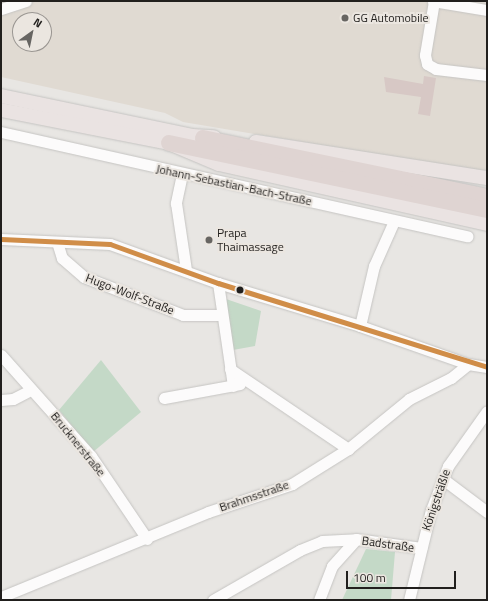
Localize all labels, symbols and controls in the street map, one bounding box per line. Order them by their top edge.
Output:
place label: GG Automobile [353,11,429,25]
north arrow [12,12,52,52]
marker: GG Automobile [340,13,350,23]
text: N [30,14,46,32]
street label: Johann-Sebastian-Bach-Straße [155,161,313,209]
place label: Prapa Thaimassage [217,226,284,254]
marker: Prapa Thaimassage [204,235,214,245]
street label: Hugo-Wolf-Straße [84,271,176,317]
unlabelled marker [235,285,245,295]
street label: Brucknerstraße [48,409,108,479]
street label: Königsträßle [419,467,453,533]
street label: Brahmsstraße [217,477,291,515]
street label: Badstraße [361,533,415,555]
scale bar [348,563,458,589]
text: 100 m [353,568,386,587]

